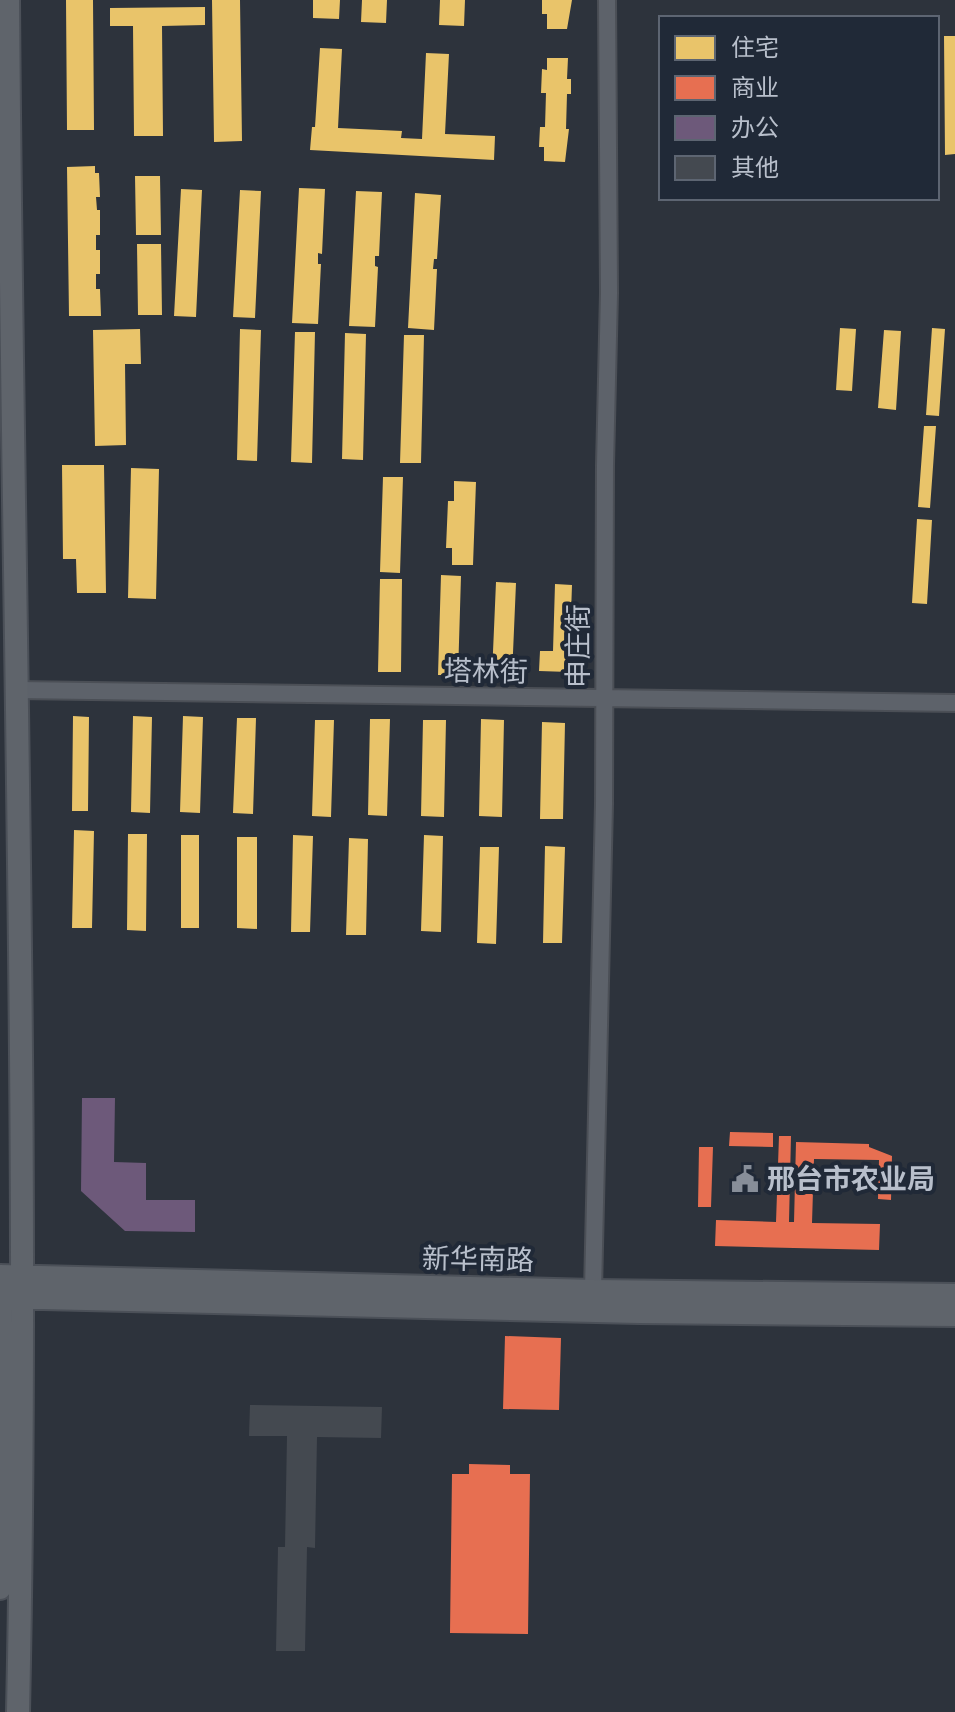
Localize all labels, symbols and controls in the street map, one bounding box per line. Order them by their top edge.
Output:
legend [659,16,939,200]
text: 住宅 [731,30,779,63]
text: 商业 [731,70,779,103]
text: 办公 [731,110,779,143]
text: 其他 [731,150,779,183]
street label: 申庄街 [558,604,596,688]
street label: 塔林街 [444,650,528,690]
place label: 邢台市农业局 [767,1159,935,1197]
public building icon: 邢台市农业局 [730,1164,760,1194]
street label: 新华南路 [422,1238,534,1278]

